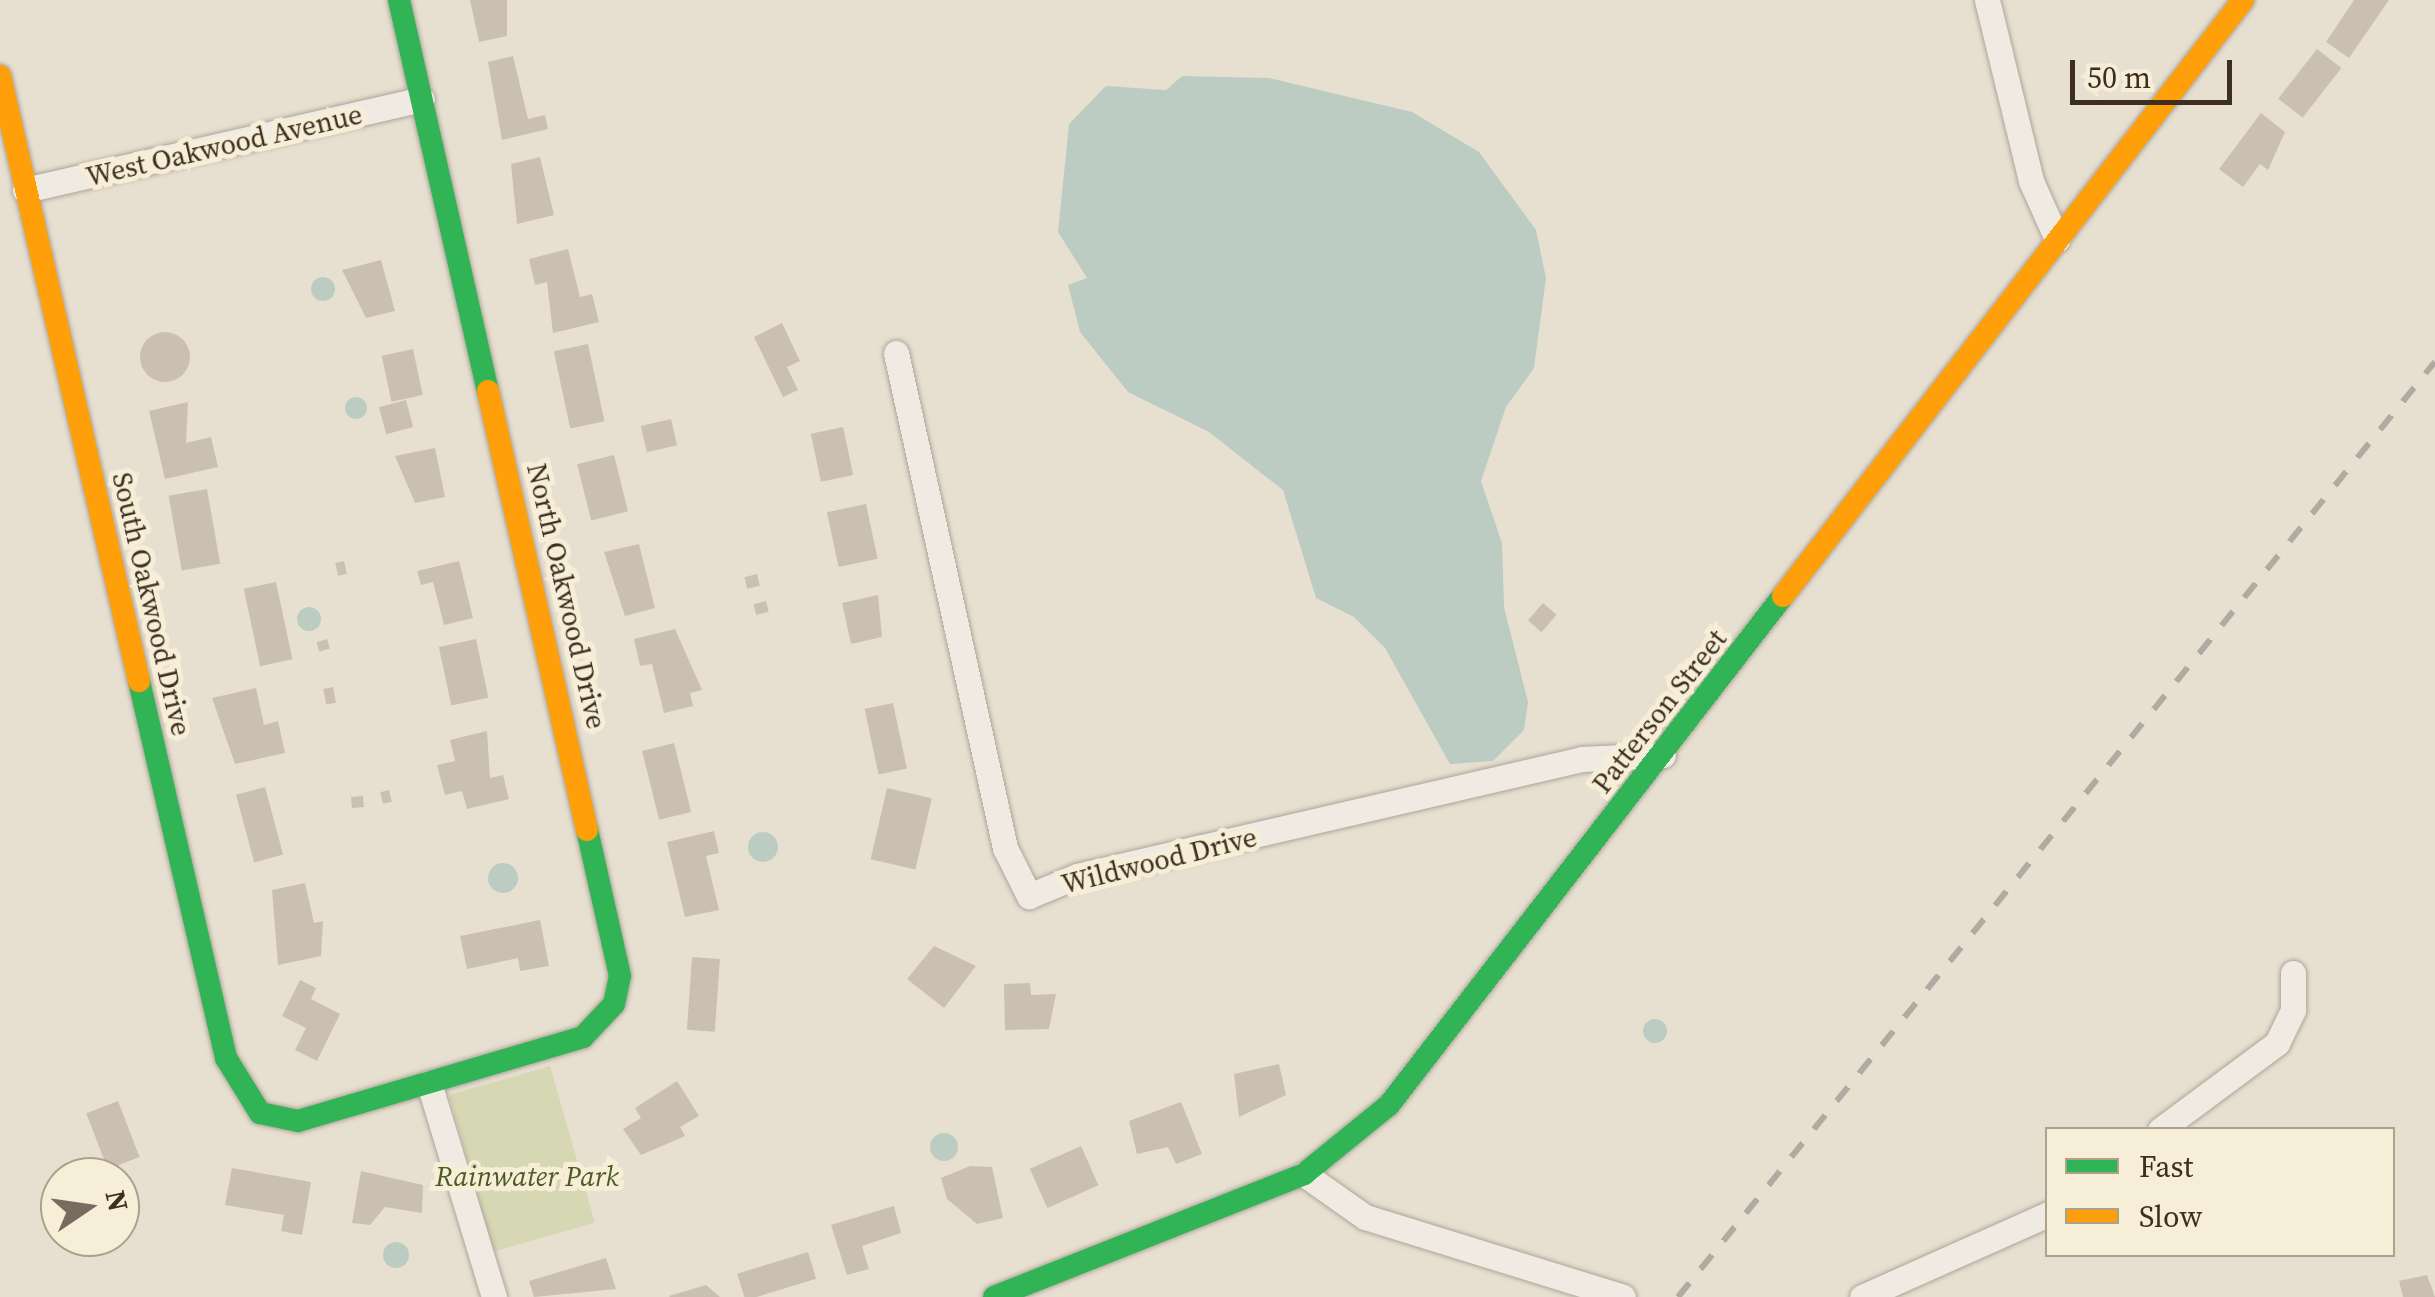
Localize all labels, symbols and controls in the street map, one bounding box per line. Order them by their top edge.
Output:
scale bar [2075,40,2238,102]
text: 50 m [2087,57,2151,98]
street label: West Oakwood Avenue [83,97,365,193]
street label: North Oakwood Drive [520,460,614,732]
street label: South Oakwood Drive [105,469,199,739]
street label: Patterson Street [1585,622,1733,800]
street label: Wildwood Drive [1058,819,1260,901]
legend [2045,1127,2395,1257]
text: Fast [2139,1146,2193,1187]
north arrow [40,1157,140,1257]
park label: Rainwater Park [435,1159,619,1193]
text: N [96,1186,138,1215]
text: Slow [2139,1196,2202,1237]

